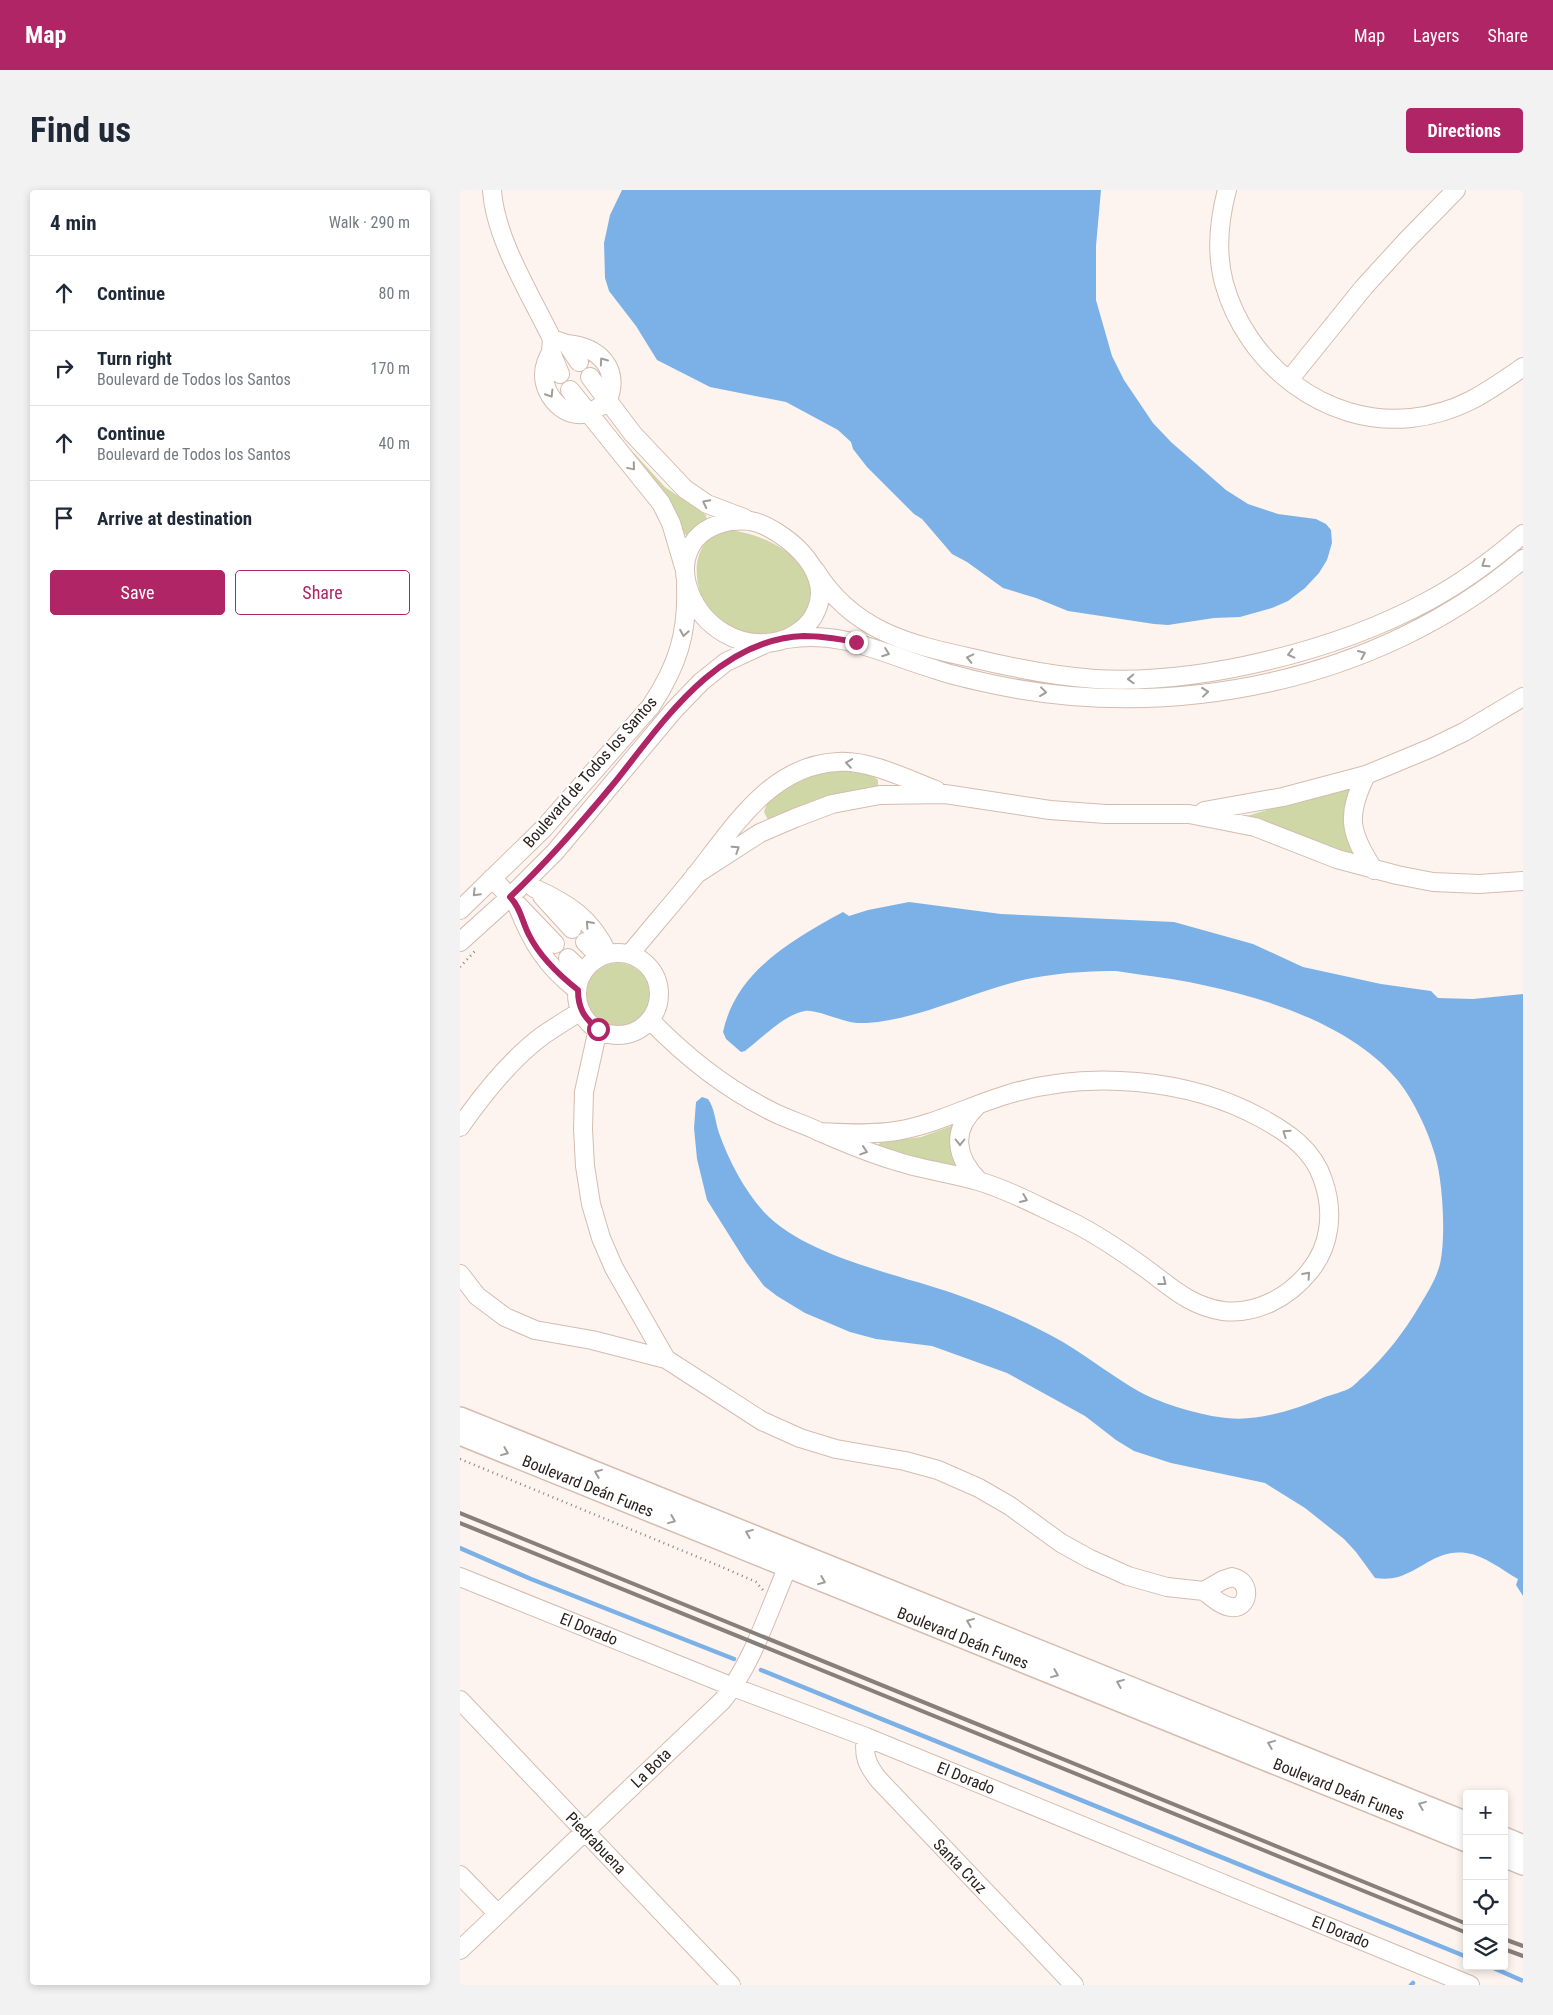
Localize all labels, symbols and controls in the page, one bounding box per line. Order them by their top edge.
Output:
text: Map [25,21,66,49]
text: Map [1354,25,1385,46]
text: Layers [1413,25,1460,46]
text: Share [1488,25,1528,46]
button: Directions [1406,108,1523,153]
text: Find us [30,110,131,151]
text: 4 min [50,211,97,235]
text: Walk · 290 m [329,213,410,232]
icon: ahead [50,279,78,307]
text: Continue [97,282,165,305]
text: 80 m [378,284,410,303]
text: Turn right [97,347,172,370]
icon: right [50,354,78,382]
one-way arrow [600,357,609,367]
text: 170 m [371,359,410,378]
text: Boulevard de Todos los Santos [97,370,291,389]
one-way arrow [544,389,554,398]
text: Continue [97,422,165,445]
icon: ahead [50,429,78,457]
text: 40 m [378,434,410,453]
text: Boulevard de Todos los Santos [97,445,291,464]
one-way arrow [627,461,635,470]
one-way arrow [703,499,712,509]
icon: arrive [50,504,78,532]
text: Arrive at destination [97,507,252,530]
one-way arrow [1481,558,1491,567]
button: Save [50,570,225,615]
button: Share [235,570,410,615]
one-way arrow [679,628,689,637]
route end [845,631,868,654]
one-way arrow [881,647,890,657]
one-way arrow [1287,648,1296,659]
one-way arrow [1357,649,1366,660]
one-way arrow [966,653,975,664]
one-way arrow [1127,673,1135,684]
one-way arrow [1039,686,1047,697]
one-way arrow [1202,687,1210,698]
street label: Boulevard de Todos los Santos [519,693,661,851]
one-way arrow [845,758,853,769]
one-way arrow [731,845,740,855]
one-way arrow [473,887,482,896]
one-way arrow [586,921,595,930]
route start [587,1018,610,1041]
one-way arrow [1282,1130,1292,1139]
one-way arrow [955,1139,965,1147]
one-way arrow [859,1145,868,1155]
one-way arrow [1019,1193,1028,1204]
one-way arrow [1301,1271,1310,1280]
one-way arrow [1157,1276,1166,1284]
one-way arrow [500,1446,509,1457]
street label: Boulevard Deán Funes [520,1451,656,1521]
one-way arrow [594,1469,603,1479]
one-way arrow [667,1514,676,1524]
one-way arrow [745,1529,754,1539]
one-way arrow [818,1576,826,1586]
street label: Boulevard Deán Funes [895,1603,1031,1673]
street label: El Dorado [557,1609,621,1649]
one-way arrow [966,1618,974,1628]
one-way arrow [1050,1668,1059,1678]
one-way arrow [1116,1679,1125,1689]
one-way arrow [1267,1740,1276,1750]
street label: La Bota [627,1744,675,1792]
street label: Boulevard Deán Funes [1271,1754,1407,1824]
street label: El Dorado [934,1758,998,1798]
map controls [1463,1790,1508,1970]
button: + [1463,1790,1508,1835]
one-way arrow [1418,1800,1426,1810]
street label: Piedrabuena [562,1808,630,1878]
street label: Santa Cruz [929,1835,991,1897]
button: − [1463,1835,1508,1880]
button: locate [1463,1880,1508,1925]
street label: El Dorado [1309,1912,1373,1952]
button: layers [1463,1925,1508,1970]

